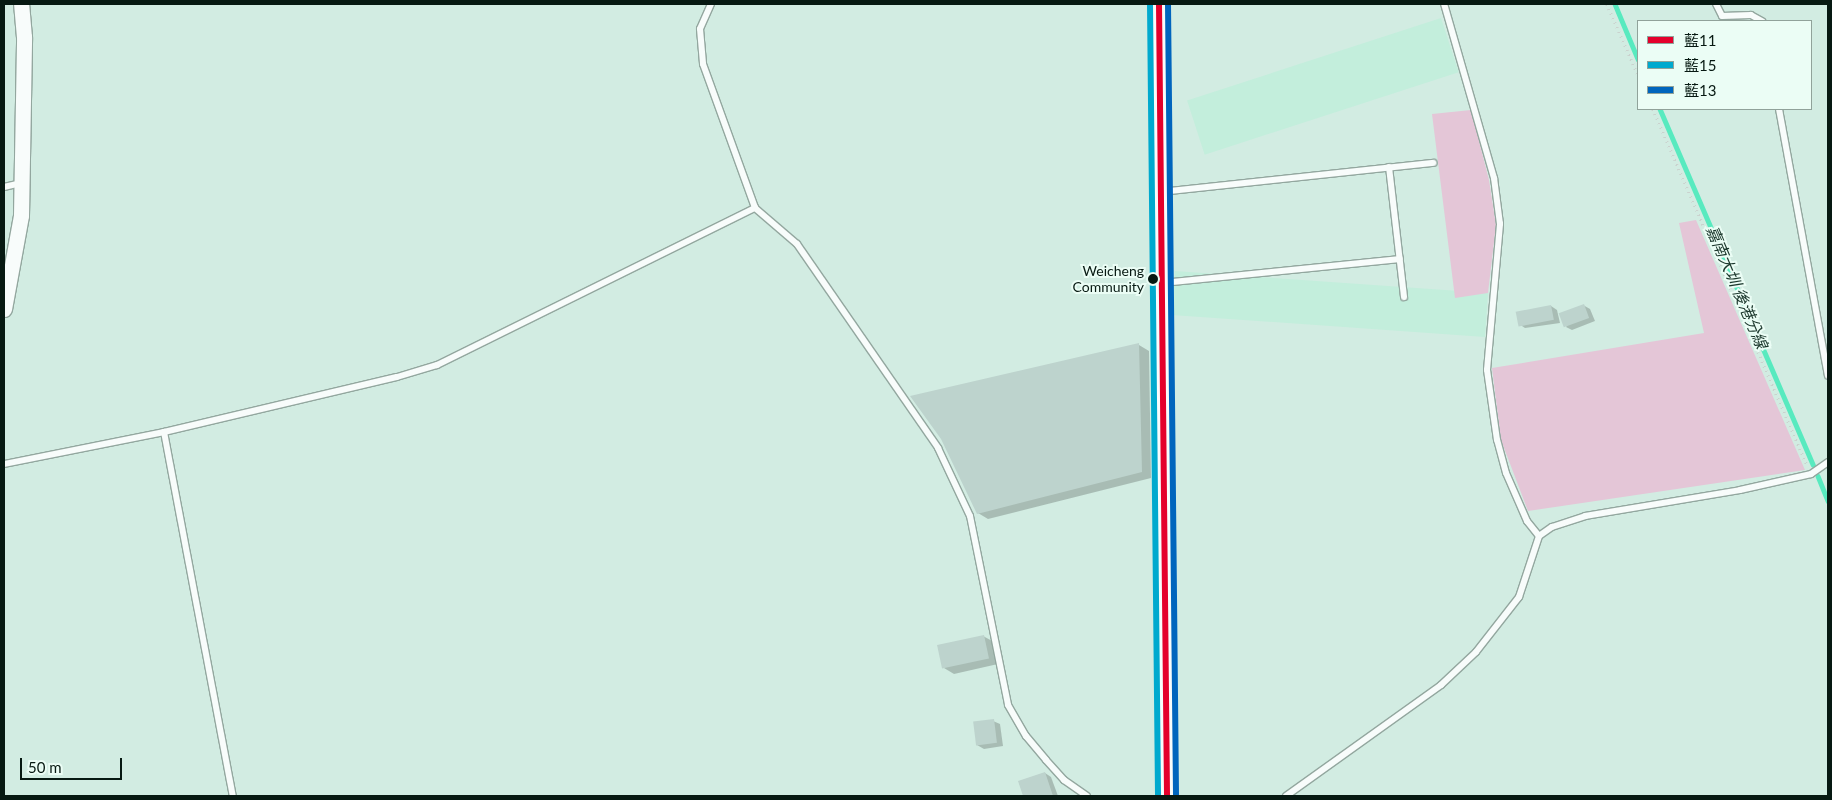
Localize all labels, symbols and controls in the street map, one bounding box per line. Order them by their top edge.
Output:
legend [1637,20,1812,110]
text: 藍11 [1684,31,1716,49]
text: 藍15 [1684,56,1716,74]
text: 藍13 [1684,81,1716,99]
water label: 嘉南大圳 後港分線 [1702,223,1772,351]
place label: Weicheng Community [1073,263,1144,296]
marker: Weicheng Community [1148,274,1158,284]
scale bar [22,748,125,780]
text: 50 m [28,758,62,776]

